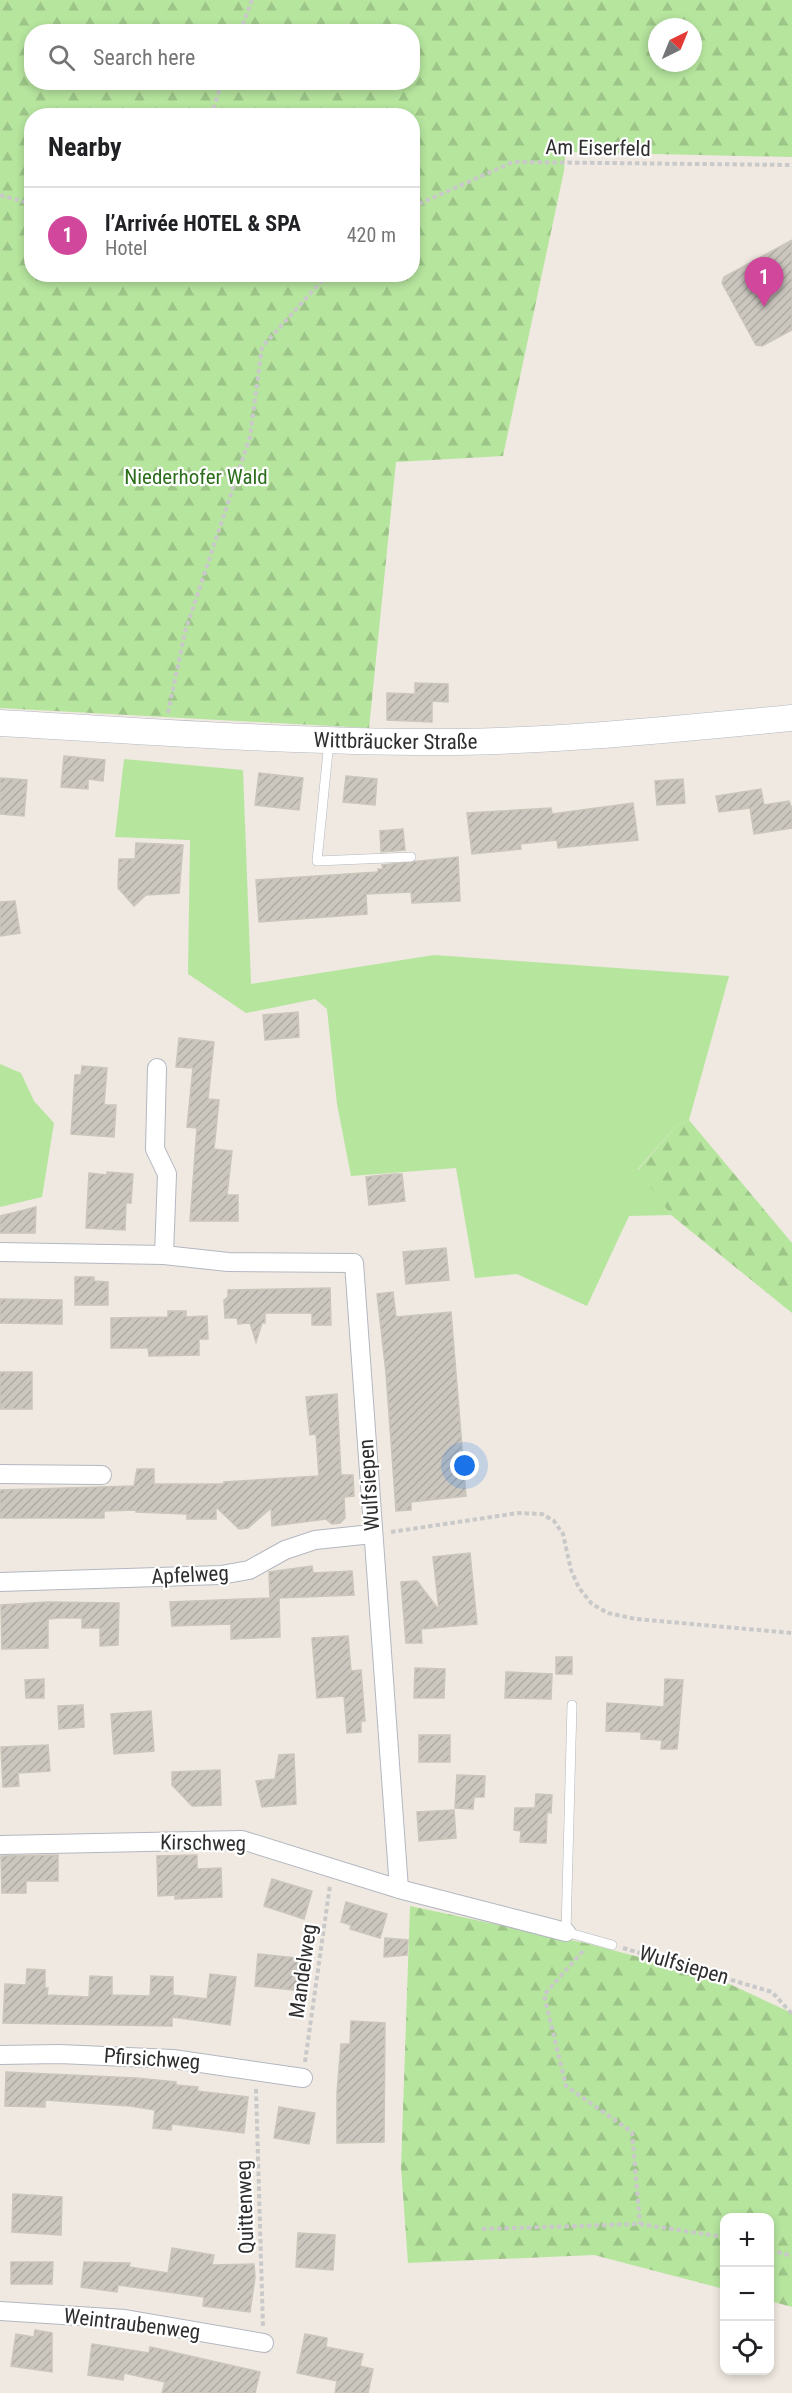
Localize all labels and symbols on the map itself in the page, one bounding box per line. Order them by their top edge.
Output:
north arrow [648,18,702,72]
street label: Am Eiserfeld [545,135,651,161]
pin: 1 [744,258,783,307]
park label: Niederhofer Wald [124,465,268,489]
street label: Wittbräucker Straße [313,728,478,754]
street label: Wulfsiepen [354,1438,384,1532]
your location [450,1451,479,1480]
street label: Apfelweg [151,1561,229,1589]
street label: Kirschweg [160,1830,246,1856]
street label: Mandelweg [285,1922,321,2020]
street label: Wulfsiepen [636,1941,732,1989]
street label: Pfirsichweg [103,2044,201,2074]
street label: Quittenweg [231,2160,259,2254]
street label: Weintraubenweg [62,2304,202,2344]

